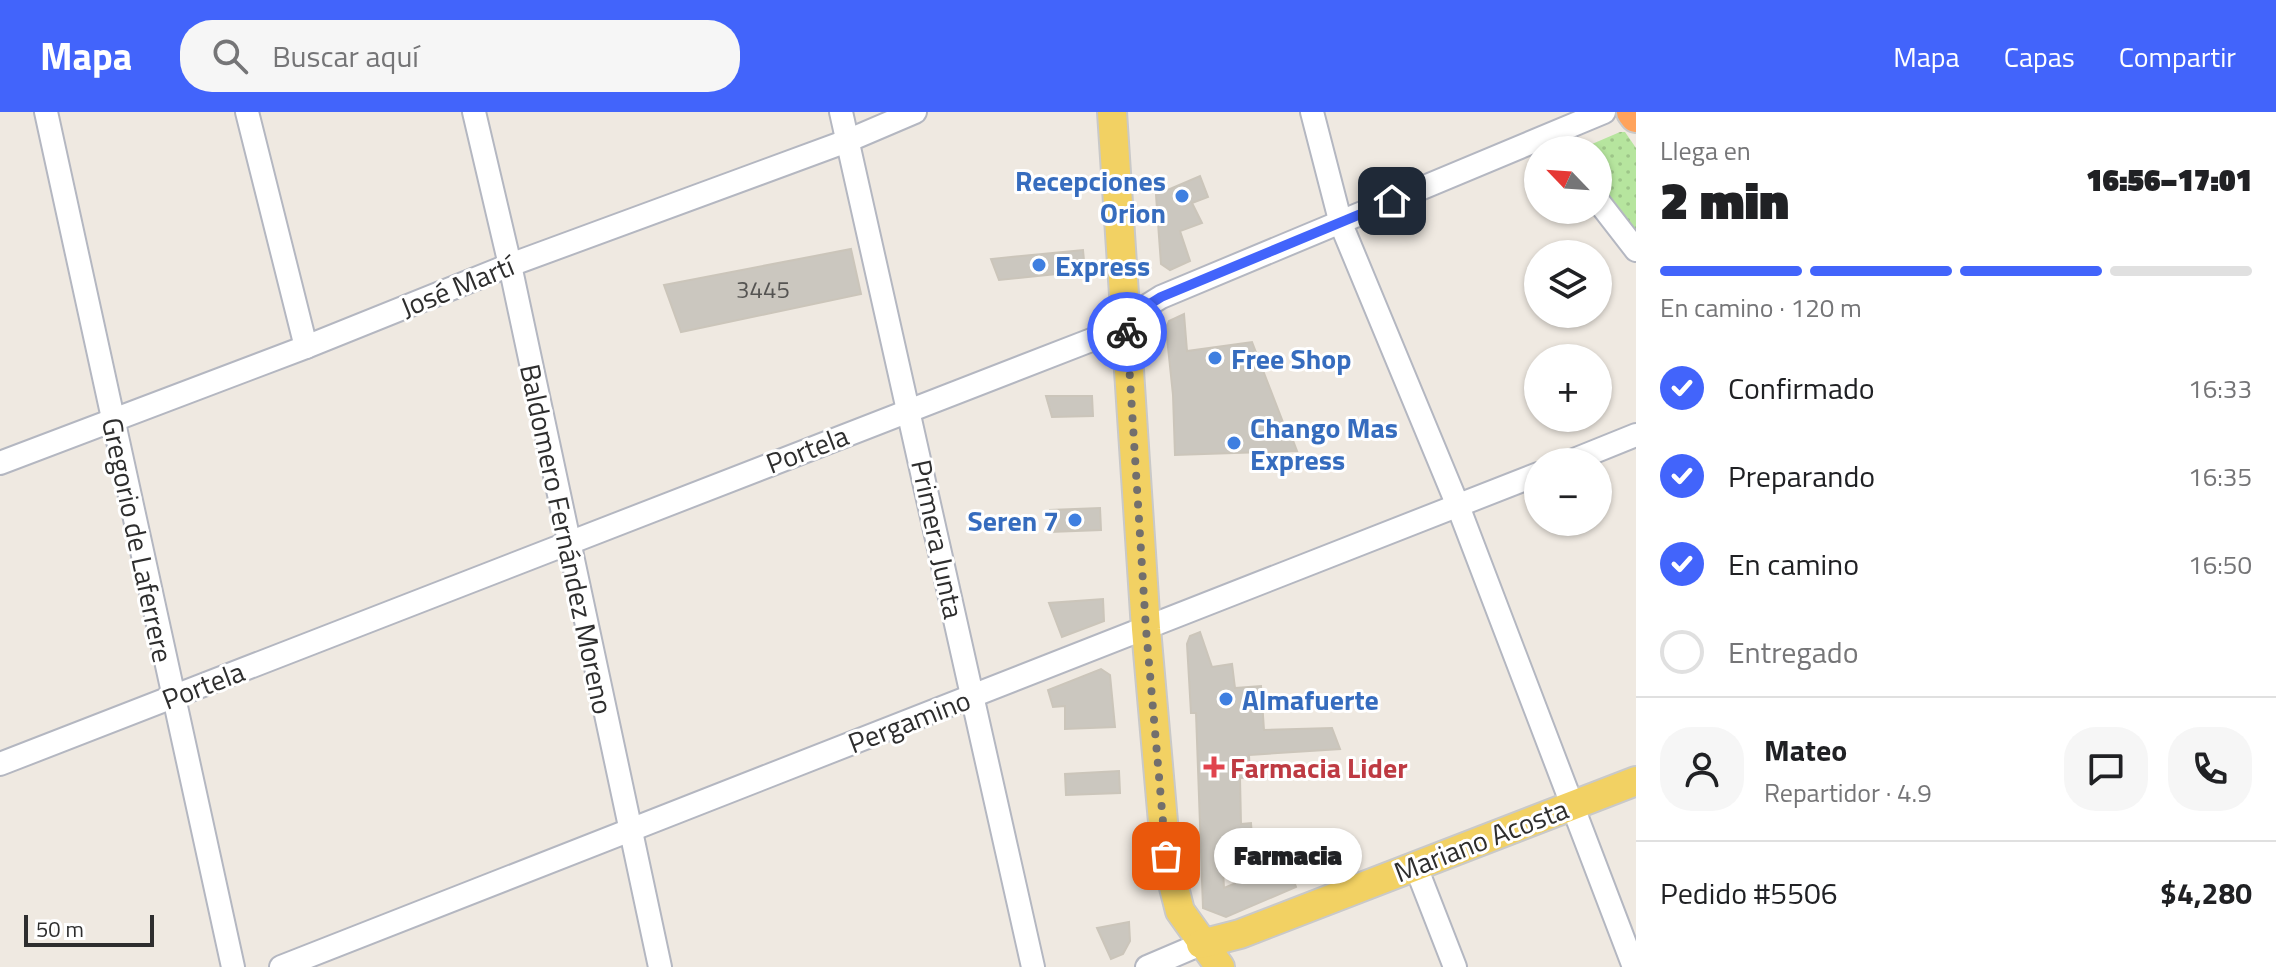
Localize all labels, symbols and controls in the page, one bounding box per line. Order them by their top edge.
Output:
search box [180,20,740,92]
text: Mapa [40,27,132,85]
text: Buscar aquí [272,33,419,79]
icon: search [208,34,252,78]
text: Mapa [1893,35,1960,78]
text: Capas [2004,35,2075,78]
text: Compartir [2119,35,2236,78]
text: Llega en [1660,131,1751,170]
north arrow [1524,136,1612,224]
map controls [1524,136,1612,536]
text: 16:56–17:01 [2086,157,2252,203]
place label: Recepciones Orion [1015,159,1166,234]
text: 2 min [1660,160,1789,239]
pin [1358,167,1426,235]
icon: home [1370,179,1414,223]
marker: Recepciones Orion [1173,187,1191,205]
button: layers [1524,240,1612,328]
street label: José Martí [394,243,522,328]
place label: Express [1055,244,1150,287]
marker: Express [1030,256,1048,274]
house number: 3445 [736,271,790,307]
text: En camino · 120 m [1660,288,1862,327]
courier [1087,292,1167,372]
icon: bike [1105,310,1149,354]
place label: Free Shop [1231,337,1351,380]
button: + [1524,344,1612,432]
marker: Free Shop [1206,349,1224,367]
street label: Baldomero Fernández Moreno [509,360,625,718]
text: Confirmado [1728,365,1875,411]
icon: check [1660,366,1704,410]
text: 16:33 [2188,369,2252,408]
place label: Chango Mas Express [1250,406,1398,481]
street label: Gregorio de Laferrere [91,414,185,666]
street label: Portela [759,414,855,484]
marker: Chango Mas Express [1225,434,1243,452]
button: − [1524,448,1612,536]
text: Preparando [1728,453,1875,499]
icon: check [1660,454,1704,498]
street label: Primera Junta [900,455,976,623]
text: 16:35 [2188,457,2252,496]
place label: Seren 7 [967,499,1059,542]
marker: Seren 7 [1066,511,1084,529]
text: En camino [1728,541,1859,587]
icon: check [1660,542,1704,586]
text: 16:50 [2188,545,2252,584]
text: Entregado [1728,629,1859,675]
street label: Portela [155,650,251,720]
street label: Pergamino [842,678,976,764]
place label: Almafuerte [1242,678,1379,721]
marker: Almafuerte [1217,690,1235,708]
button: person [1660,727,1744,811]
text: Mateo [1764,727,1847,773]
button: chat [2064,727,2148,811]
button: phone [2168,727,2252,811]
place label: Farmacia Lider [1230,746,1408,789]
marker: Farmacia Lider [1205,758,1223,776]
text: Repartidor · 4.9 [1764,773,1932,812]
street label: Mariano Acosta [1388,787,1574,893]
pin [1132,822,1200,890]
callout: Farmacia [1214,828,1362,884]
icon: bag [1144,834,1188,878]
text: Farmacia [1234,836,1342,875]
text: Pedido #5506 [1660,870,1838,916]
text: $4,280 [2160,870,2252,916]
scale bar [24,911,154,947]
text: 50 m [36,912,84,946]

